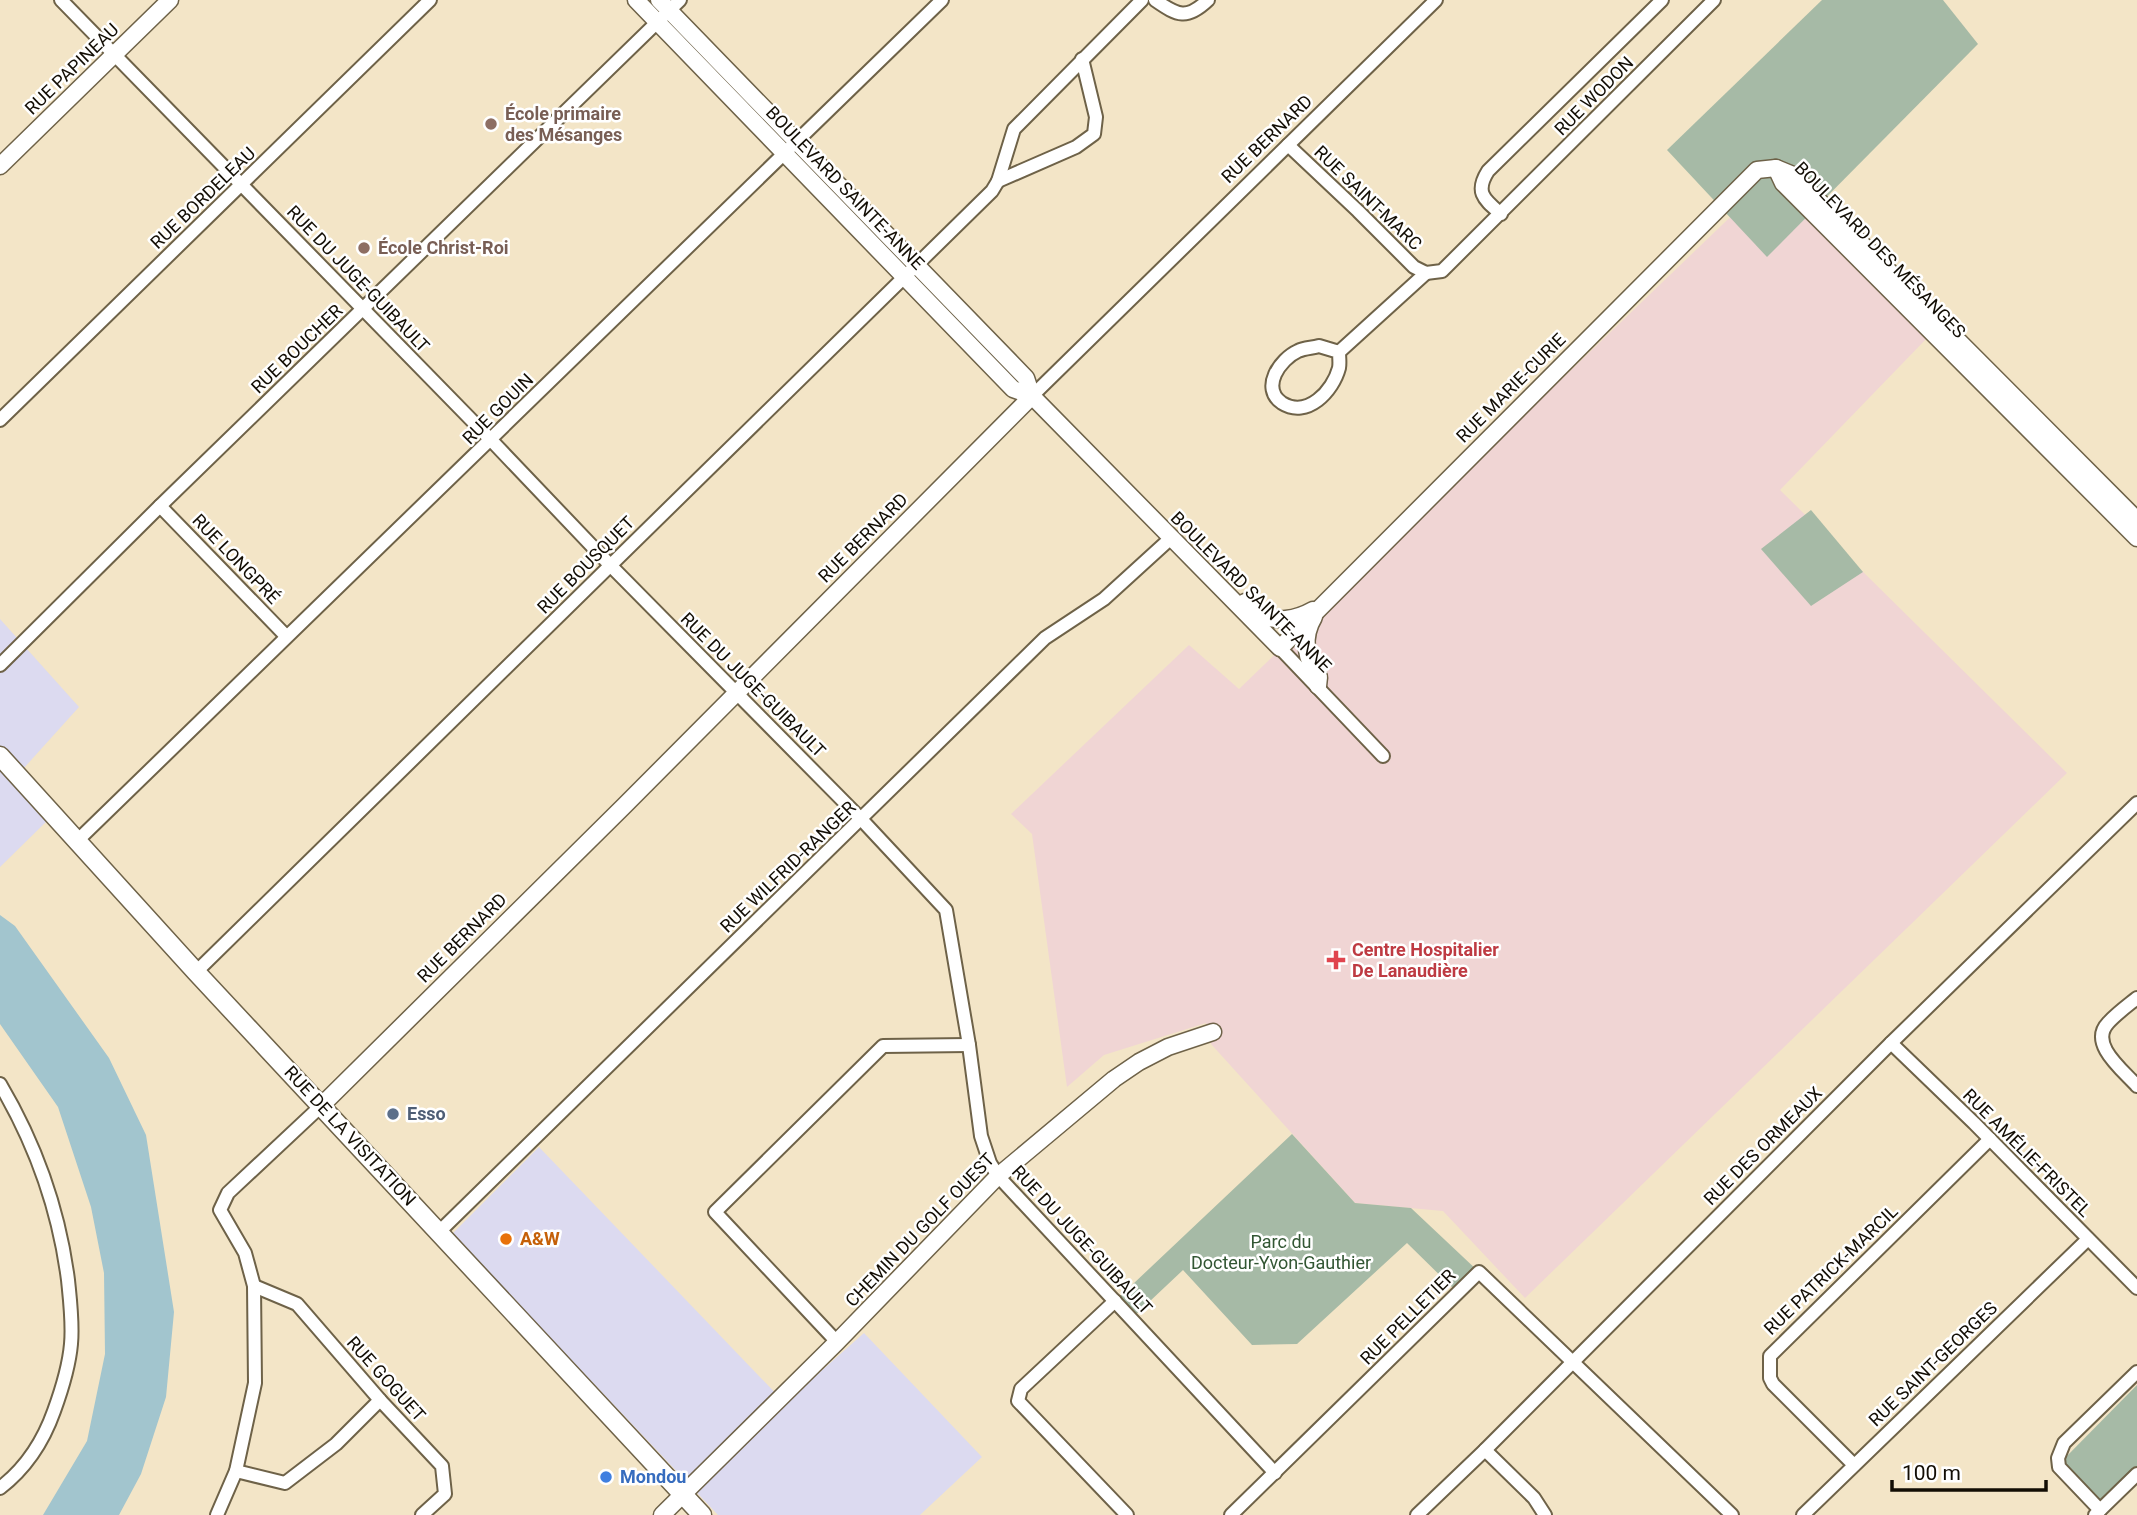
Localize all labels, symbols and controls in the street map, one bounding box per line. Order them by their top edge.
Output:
street label: RUE PAPINEAU [21,19,123,119]
street label: RUE WODON [1550,52,1637,139]
street label: RUE BERNARD [1217,90,1316,187]
street label: BOULEVARD SAINTE-ANNE [762,102,929,274]
place label: École primaire des Mésanges [505,103,622,145]
marker: École primaire des Mésanges [483,116,499,132]
street label: RUE SAINT-MARC [1310,141,1427,254]
street label: RUE BORDELEAU [146,142,259,253]
street label: BOULEVARD DES MÉSANGES [1791,157,1970,342]
street label: RUE DU JUGE-GUIBAULT [283,201,434,357]
place label: École Christ-Roi [378,237,509,258]
marker: École Christ-Roi [356,240,372,256]
street label: RUE BOUCHER [247,300,347,397]
street label: RUE MARIE-CURIE [1452,329,1570,447]
street label: RUE GOUIN [458,369,537,448]
street label: RUE BERNARD [814,489,912,587]
street label: BOULEVARD SAINTE-ANNE [1167,507,1336,676]
street label: RUE LONGPRÉ [188,509,284,608]
street label: RUE BOUSQUET [533,512,639,618]
street label: RUE DU JUGE-GUIBAULT [677,608,830,761]
street label: RUE WILFRID-RANGER [716,797,860,937]
street label: RUE BERNARD [413,889,511,987]
place label: Centre Hospitalier De Lanaudière [1352,939,1499,981]
marker: Centre Hospitalier De Lanaudière [1326,950,1346,970]
street label: RUE DE LA VISITATION [280,1061,421,1210]
street label: RUE DES ORMEAUX [1699,1082,1826,1209]
street label: RUE AMÉLIE-FRISTEL [1959,1084,2096,1221]
place label: Esso [407,1103,446,1124]
marker: Esso [385,1106,401,1122]
street label: CHEMIN DU GOLF OUEST [841,1148,999,1311]
street label: RUE DU JUGE-GUIBAULT [1008,1161,1157,1319]
street label: RUE PATRICK-MARCIL [1760,1200,1902,1339]
place label: A&W [520,1228,560,1249]
marker: A&W [498,1231,514,1247]
park label: Parc du Docteur-Yvon-Gauthier [1191,1231,1371,1273]
street label: RUE PELLETIER [1356,1265,1460,1369]
street label: RUE SAINT-GEORGES [1864,1297,2001,1430]
street label: RUE GOGUET [343,1332,430,1426]
scale bar [1892,1448,2046,1492]
text: 100 m [1902,1461,1961,1485]
place label: Mondou [620,1466,686,1487]
marker: Mondou [598,1469,614,1485]

